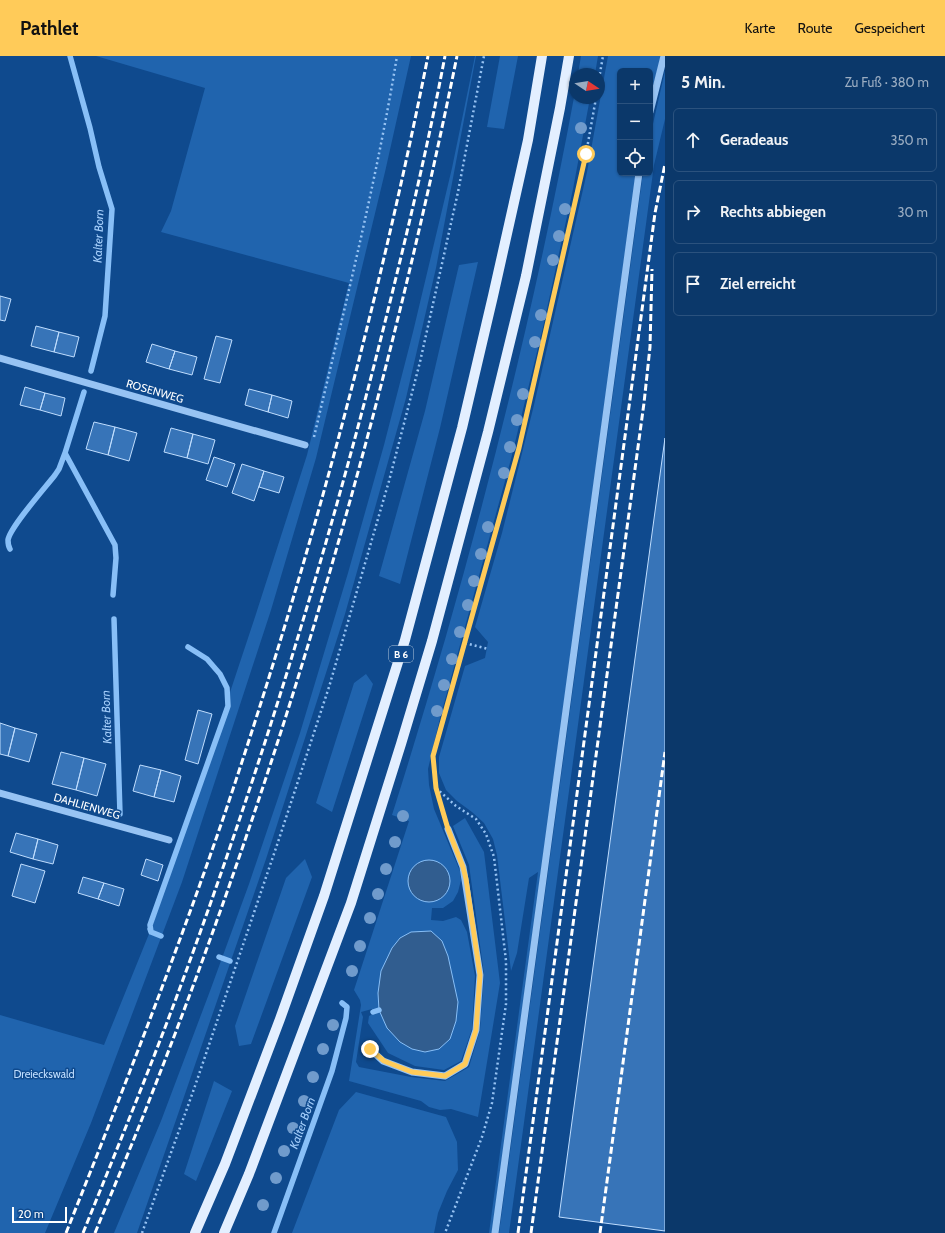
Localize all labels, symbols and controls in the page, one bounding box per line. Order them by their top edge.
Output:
text: Pathlet [20,17,79,40]
text: Karte [745,19,775,37]
text: Route [797,19,833,37]
text: Gespeichert [855,19,925,37]
north arrow [569,68,605,104]
map controls [617,68,653,176]
button: + [617,68,653,104]
text: 5 Min. [681,72,725,92]
text: Zu Fuß · 380 m [845,74,929,90]
button: − [617,104,653,140]
icon: ahead [682,129,704,151]
text: Geradeaus [720,131,788,149]
text: 350 m [891,132,928,148]
button: locate [617,140,653,176]
route start [577,145,595,163]
icon: right [682,201,704,223]
text: Rechts abbiegen [720,203,826,221]
text: 30 m [898,204,928,220]
water label: Kalter Born [90,209,106,263]
icon: arrive [682,273,704,295]
text: Ziel erreicht [720,275,796,293]
street label: ROSENWEG [125,376,185,406]
road number: B 6 [389,646,413,662]
water label: Kalter Born [98,690,114,744]
street label: DAHLIENWEG [52,790,122,822]
route end [361,1040,379,1058]
park label: Dreieckswald [13,1067,75,1081]
water label: Kalter Born [286,1095,318,1151]
scale bar [12,1205,67,1224]
text: 20 m [18,1207,44,1221]

